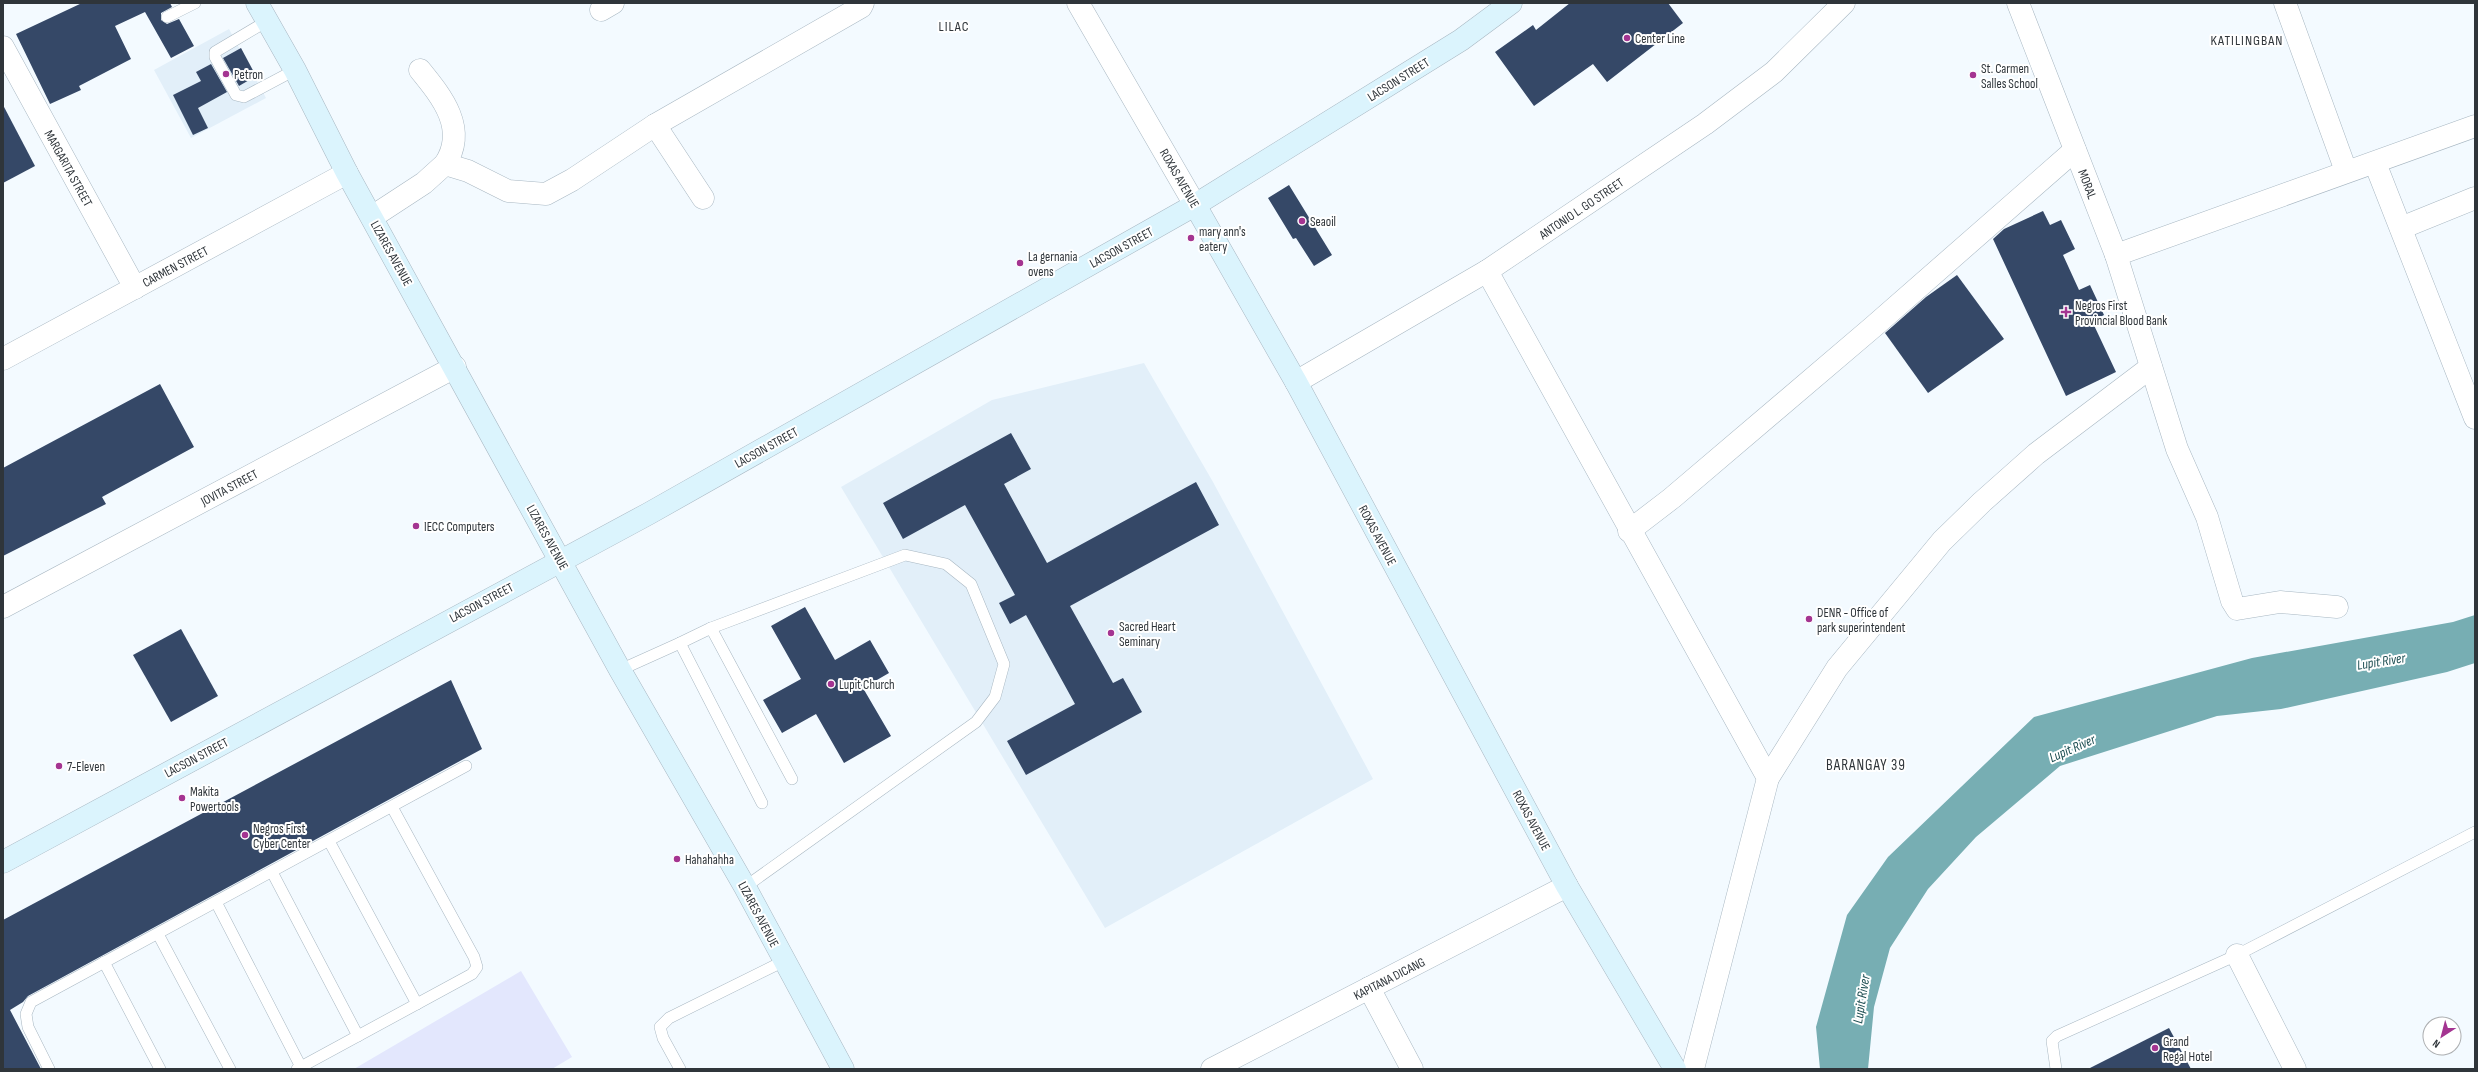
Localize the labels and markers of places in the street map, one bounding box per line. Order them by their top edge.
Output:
place label: Center Line [1635,31,1685,47]
marker: Center Line [1622,33,1632,43]
place label: St. Carmen Salles School [1981,61,2038,92]
place label: Petron [234,67,263,83]
marker: Petron [221,69,231,79]
marker: St. Carmen Salles School [1968,70,1978,80]
place label: Seaoil [1310,214,1336,230]
marker: Seaoil [1297,216,1307,226]
place label: mary ann's eatery [1199,224,1246,255]
marker: mary ann's eatery [1186,233,1196,243]
place label: La gernania ovens [1028,249,1078,280]
marker: La gernania ovens [1015,258,1025,268]
place label: Negros First Provincial Blood Bank [2075,298,2167,329]
marker: Negros First Provincial Blood Bank [2060,306,2072,318]
place label: IECC Computers [424,519,495,535]
marker: IECC Computers [411,521,421,531]
place label: DENR - Office of park superintendent [1817,605,1906,636]
marker: DENR - Office of park superintendent [1804,614,1814,624]
place label: Sacred Heart Seminary [1119,619,1176,650]
marker: Sacred Heart Seminary [1106,628,1116,638]
place label: Lupit Church [839,677,895,693]
marker: Lupit Church [826,679,836,689]
place label: 7-Eleven [67,759,105,775]
marker: 7-Eleven [54,761,64,771]
place label: Makita Powertools [190,784,239,815]
marker: Makita Powertools [177,793,187,803]
place label: Negros First Cyber Center [253,821,311,852]
marker: Negros First Cyber Center [240,830,250,840]
place label: Hahahahha [685,852,734,868]
marker: Hahahahha [672,854,682,864]
place label: Grand Regal Hotel [2163,1034,2212,1065]
marker: Grand Regal Hotel [2150,1043,2160,1053]

